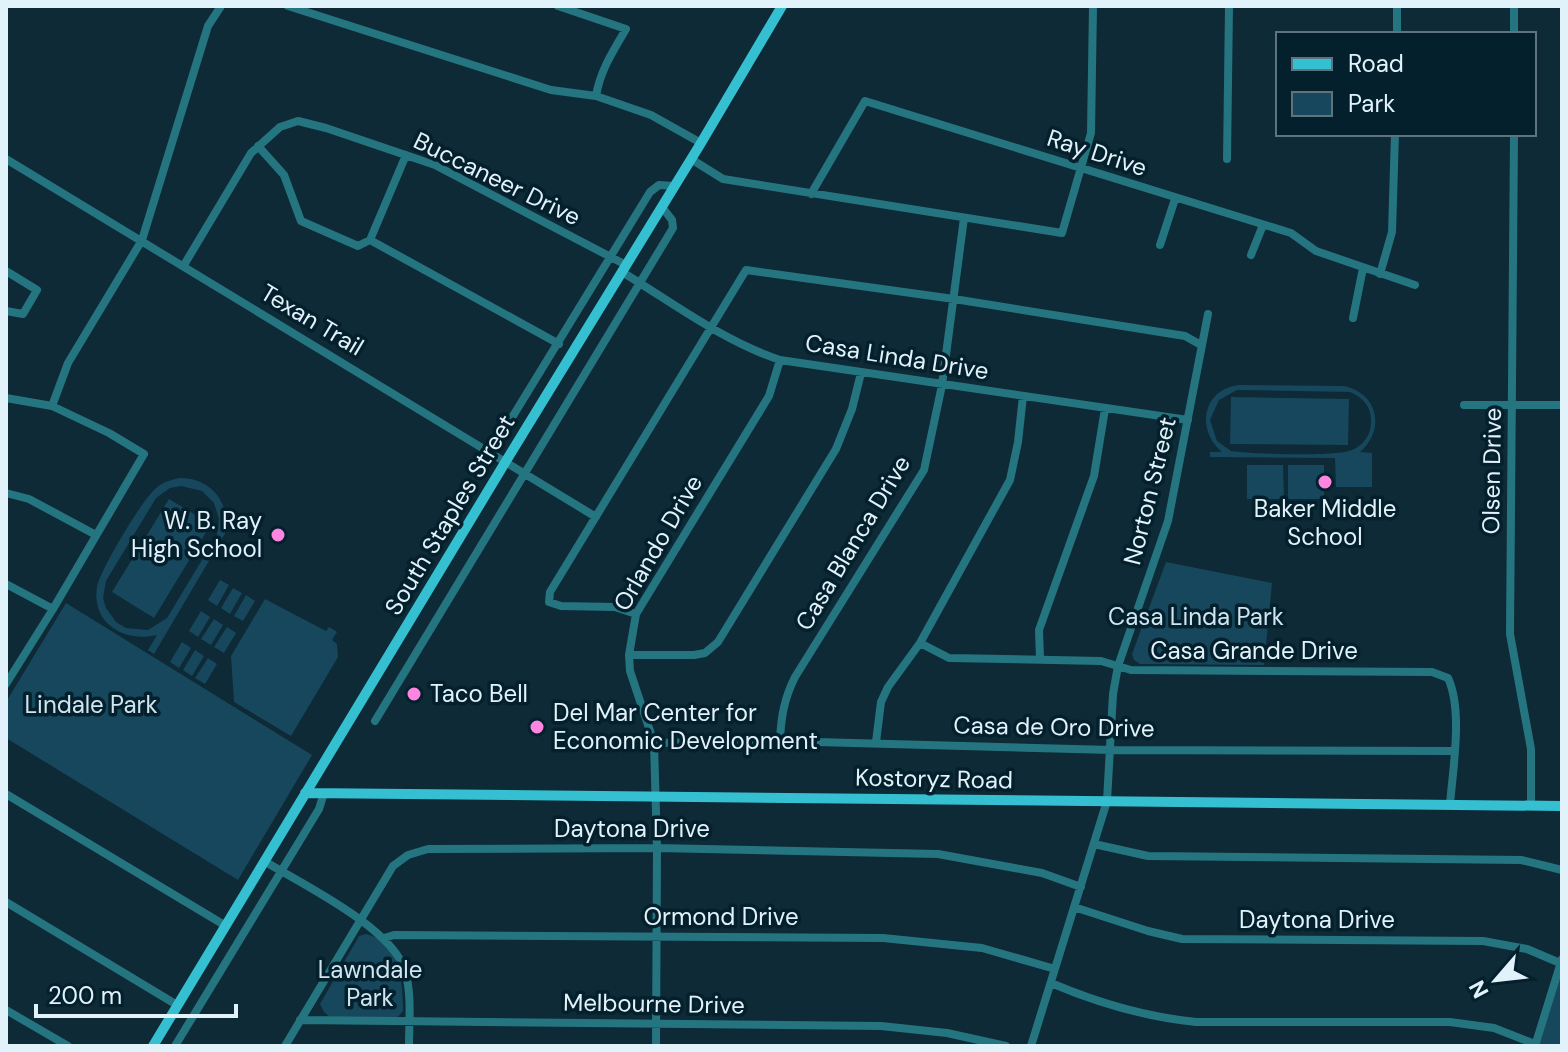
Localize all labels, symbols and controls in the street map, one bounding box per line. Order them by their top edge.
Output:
legend [1276,32,1536,136]
text: Road [1348,48,1404,79]
text: Park [1348,88,1395,119]
street label: Ray Drive [1043,122,1151,183]
street label: Buccaneer Drive [409,125,586,232]
street label: Texan Trail [255,277,369,362]
street label: Casa Linda Drive [803,327,991,386]
street label: Olsen Drive [1475,407,1508,535]
street label: South Staples Street [377,409,522,621]
street label: Norton Street [1116,414,1183,568]
street label: Casa Blanca Drive [788,450,917,636]
street label: Orlando Drive [606,469,709,616]
marker: Baker Middle School [1316,473,1334,491]
place label: Baker Middle School [1254,493,1396,552]
place label: W. B. Ray High School [131,505,262,564]
marker: W. B. Ray High School [269,526,287,544]
park label: Casa Linda Park [1108,601,1284,632]
street label: Casa Grande Drive [1150,635,1358,666]
place label: Taco Bell [430,678,528,709]
marker: Taco Bell [405,685,423,703]
park label: Lindale Park [24,689,158,720]
place label: Del Mar Center for Economic Development [553,697,818,756]
street label: Casa de Oro Drive [953,709,1155,744]
marker: Del Mar Center for Economic Development [528,718,546,736]
street label: Kostoryz Road [855,762,1013,795]
street label: Daytona Drive [554,813,710,844]
street label: Ormond Drive [643,901,799,932]
street label: Daytona Drive [1239,904,1395,935]
north arrow [1456,940,1536,1020]
park label: Lawndale Park [318,954,422,1013]
scale bar [36,968,236,1018]
text: N [1462,975,1495,1003]
text: 200 m [48,980,122,1011]
street label: Melbourne Drive [563,986,745,1021]

